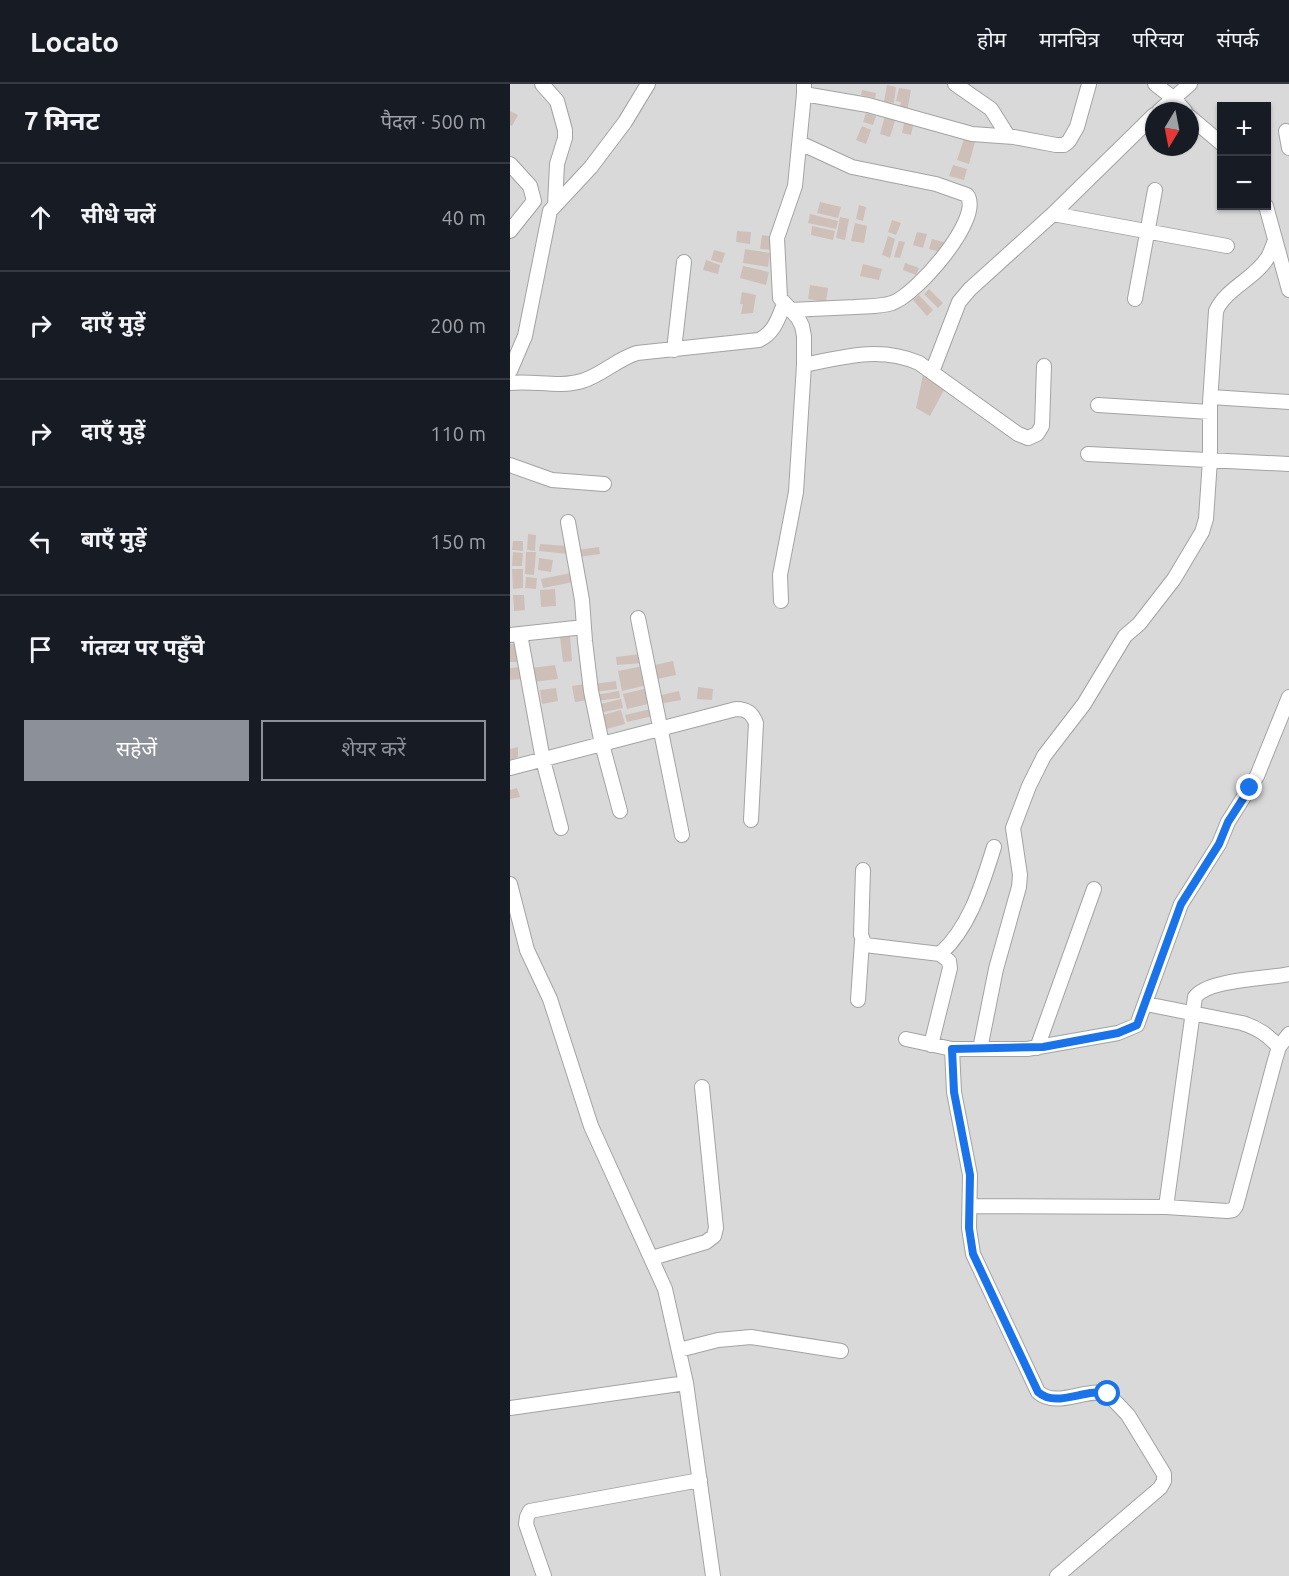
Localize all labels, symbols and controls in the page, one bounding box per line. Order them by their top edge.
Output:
text: Locato [30,26,119,57]
text: होम [977,27,1006,51]
text: मानचित्र [1039,27,1099,51]
text: परिचय [1132,27,1184,51]
text: संपर्क [1217,27,1259,51]
north arrow [1145,102,1199,156]
map controls [1217,102,1271,210]
button: + [1217,102,1271,156]
text: 7 मिनट [24,106,99,135]
text: पैदल · 500 m [381,110,486,133]
button: − [1217,156,1271,210]
icon: ahead [24,201,57,234]
text: सीधे चलें [81,202,156,227]
text: 40 m [442,206,486,229]
icon: right [24,309,57,342]
text: दाएँ मुड़ें [81,310,145,335]
text: 200 m [430,314,486,337]
icon: right [24,417,57,450]
text: दाएँ मुड़ें [81,418,145,443]
text: 110 m [430,422,486,445]
icon: left [24,525,57,558]
text: बाएँ मुड़ें [81,526,147,551]
text: 150 m [430,530,486,553]
icon: arrive [24,633,57,666]
text: गंतव्य पर पहुँचे [81,634,205,659]
button: सहेजें [24,720,249,781]
button: शेयर करें [261,720,486,781]
route end [1236,774,1262,800]
route start [1094,1380,1120,1406]

